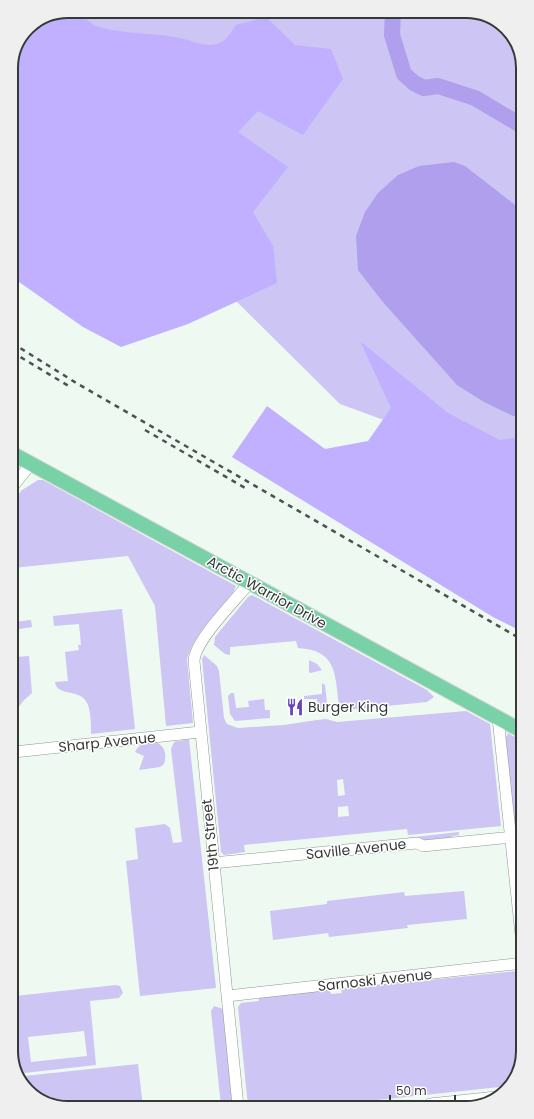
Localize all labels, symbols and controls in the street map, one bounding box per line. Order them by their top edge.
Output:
street label: Arctic Warrior Drive [204,551,331,633]
restaurant icon: Burger King [285,697,305,717]
place label: Burger King [308,697,388,717]
street label: Sharp Avenue [57,727,157,757]
street label: 19th Street [196,798,224,872]
street label: Saville Avenue [305,834,408,864]
street label: Sarnoski Avenue [317,964,434,996]
scale bar [390,1077,455,1103]
text: 50 m [396,1082,427,1099]

